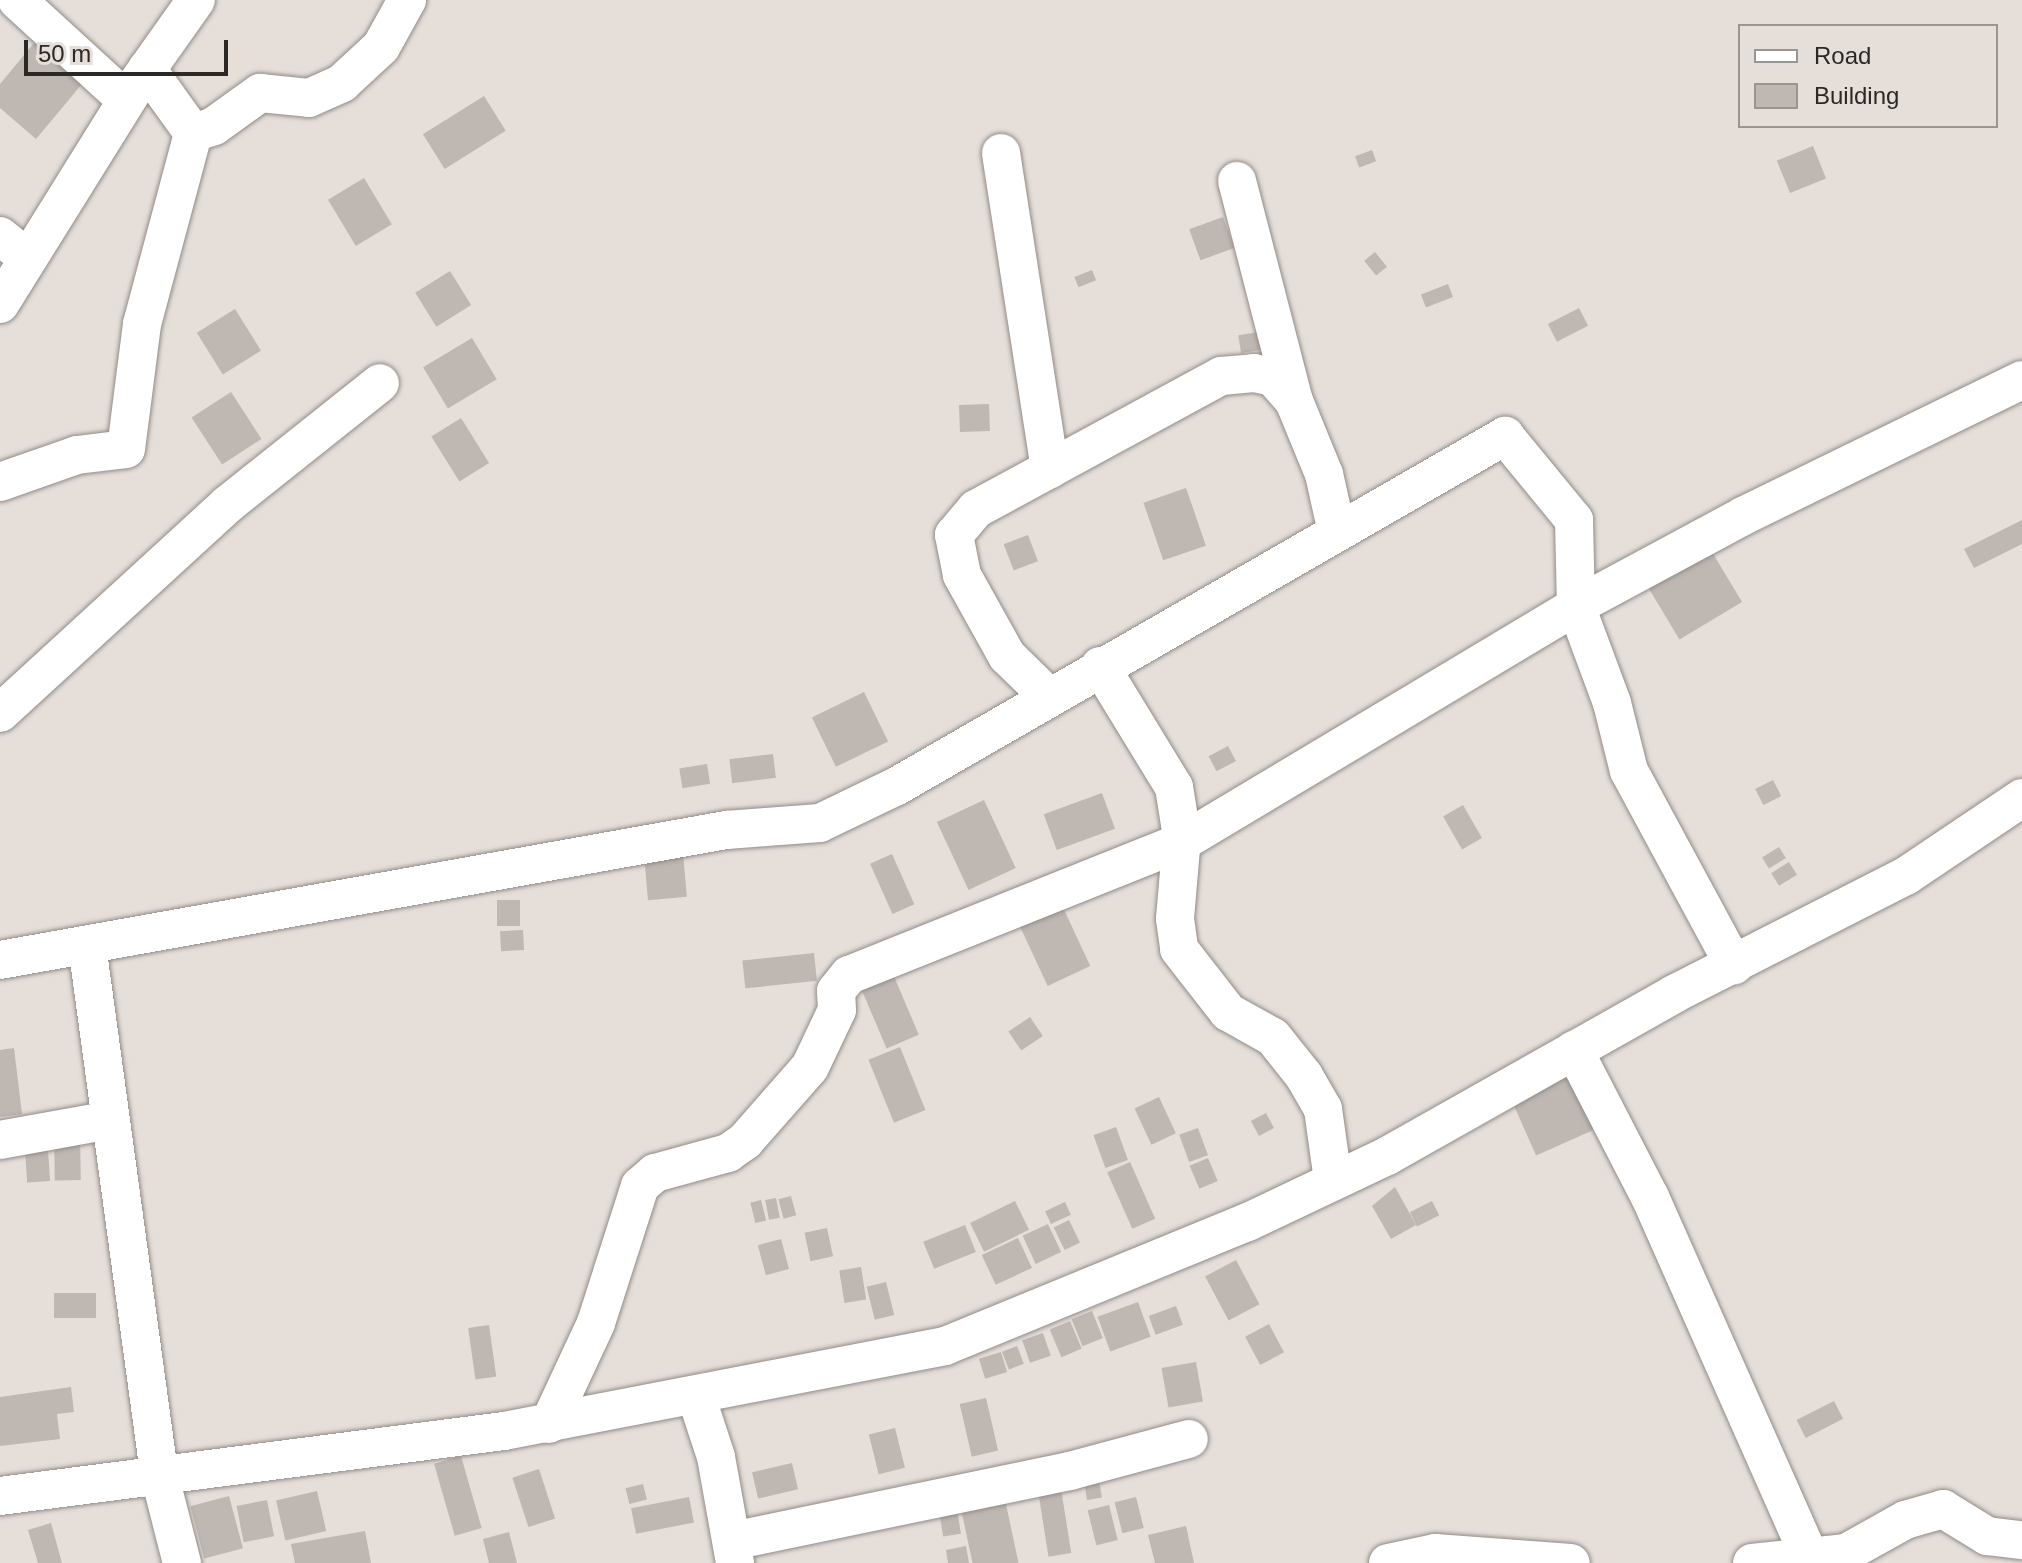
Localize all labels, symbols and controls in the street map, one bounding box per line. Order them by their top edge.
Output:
scale bar [28,24,232,74]
legend [1738,24,1998,128]
text: 50 m [38,40,91,67]
text: Road [1814,42,1871,69]
text: Building [1814,82,1899,109]

